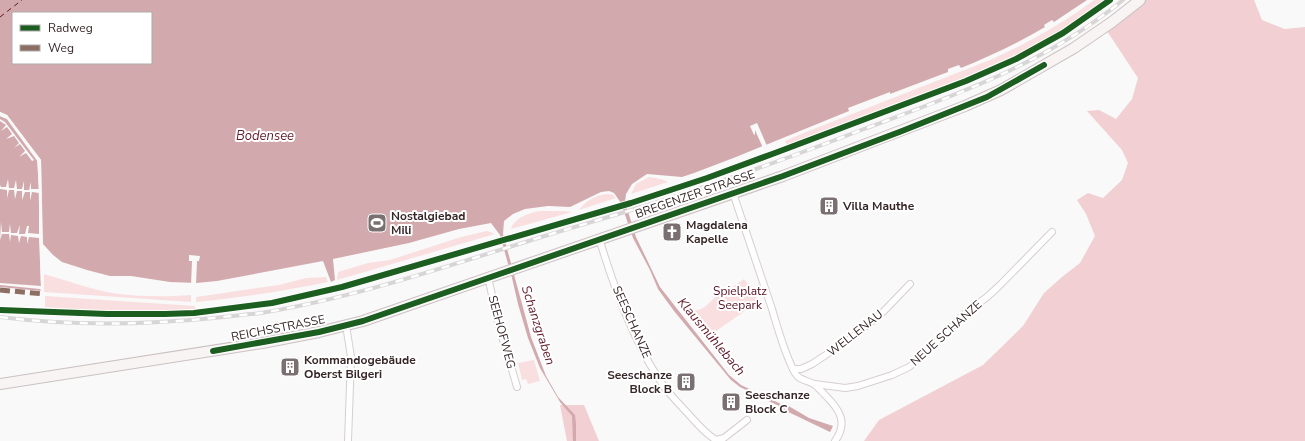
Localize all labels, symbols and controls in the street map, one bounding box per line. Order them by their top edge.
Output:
legend [12,12,152,64]
text: Radweg [48,20,93,36]
text: Weg [48,40,74,56]
water label: Bodensee [236,127,294,145]
street label: BREGENZER STRASSE [633,166,757,222]
building icon: Villa Mauthe [818,195,840,217]
place label: Villa Mauthe [842,198,915,214]
place label: Nostalgiebad Mili [391,208,465,238]
sports icon: Nostalgiebad Mili [366,212,388,234]
place label: Magdalena Kapelle [686,217,748,247]
church icon: Magdalena Kapelle [661,221,683,243]
water label: Schanzgraben [517,283,559,367]
street label: SEESCHANZE [609,283,655,361]
park label: Spielplatz Seepark [713,283,767,313]
street label: SEEHOFWEG [485,294,519,370]
water label: Klausmühlebach [673,294,749,380]
street label: NEUE SCHANZE [907,297,985,369]
street label: WELLENAU [824,306,886,360]
street label: REICHSSTRASSE [230,311,326,345]
place label: Kommandogebäude Oberst Bilgeri [304,352,416,382]
building icon: Kommandogebäude Oberst Bilgeri [279,356,301,378]
place label: Seeschanze Block B [607,367,672,397]
building icon: Seeschanze Block B [675,371,697,393]
place label: Seeschanze Block C [745,387,810,417]
building icon: Seeschanze Block C [720,391,742,413]

